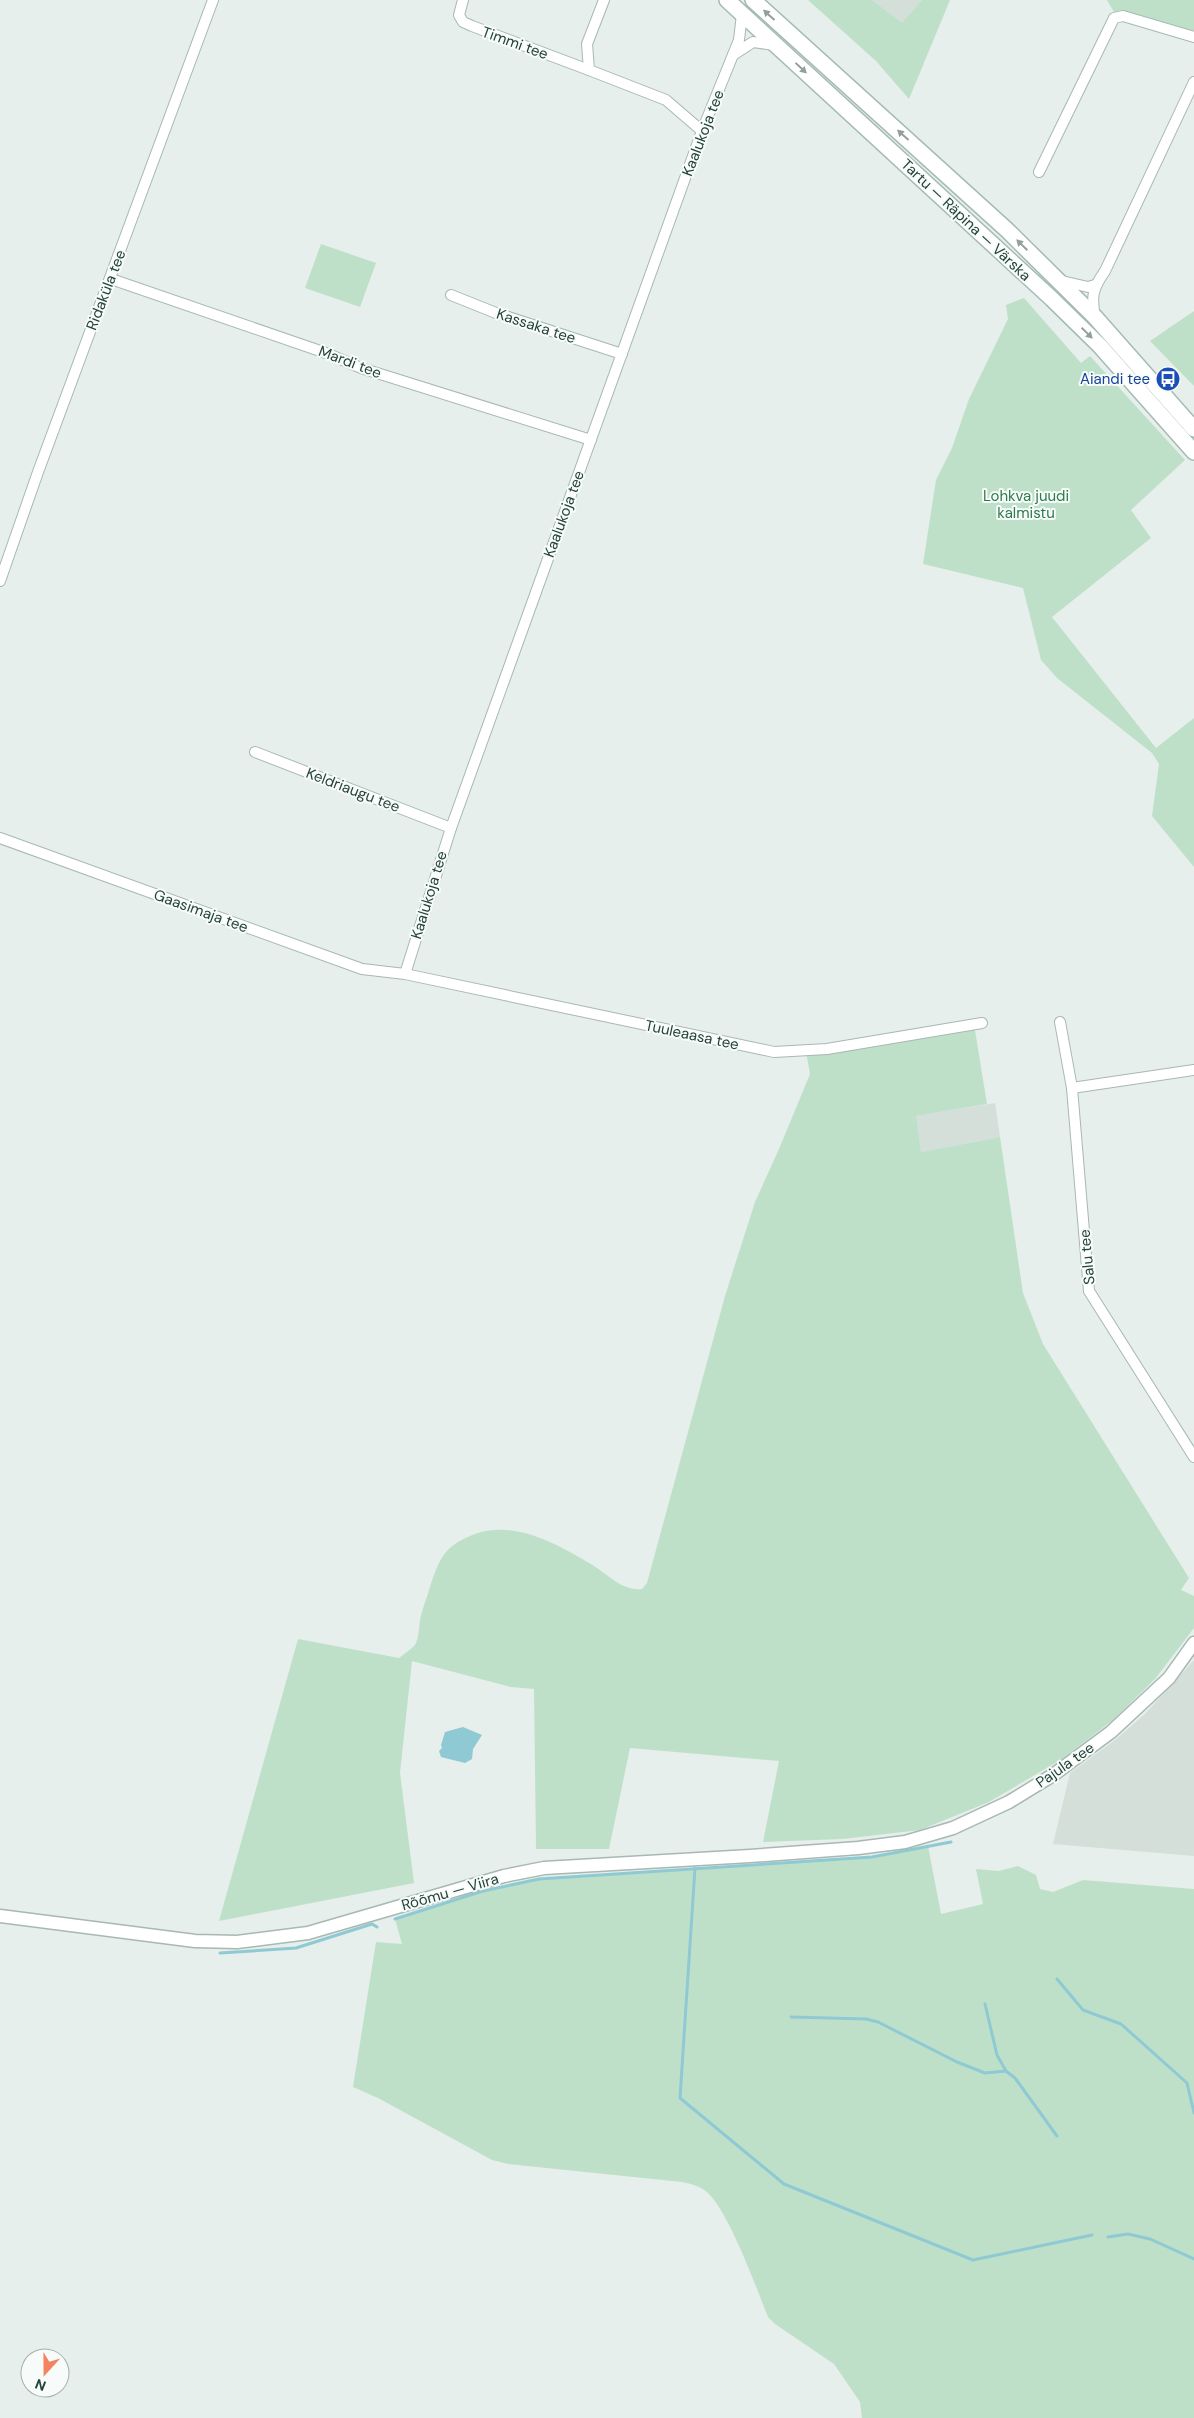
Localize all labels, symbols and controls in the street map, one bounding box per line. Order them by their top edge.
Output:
one-way arrow [763,9,776,20]
street label: Timmi tee [479,22,551,64]
one-way arrow [795,62,807,74]
street label: Kaalukoja tee [677,87,729,179]
one-way arrow [897,129,909,141]
street label: Tartu — Räpina — Värska [897,155,1035,285]
one-way arrow [1016,239,1028,251]
street label: Ridaküla tee [82,247,130,333]
street label: Kassaka tee [494,304,578,348]
one-way arrow [1081,327,1093,339]
street label: Mardi tee [316,341,384,383]
bus stop icon: Aiandi tee [1155,366,1181,392]
place label: Aiandi tee [1080,369,1150,389]
street label: Kaalukoja tee [539,468,589,560]
park label: Lohkva juudi kalmistu [983,486,1069,523]
street label: Keldriaugu tee [303,763,403,817]
street label: Kaalukoja tee [406,849,452,941]
street label: Gaasimaja tee [151,885,251,937]
street label: Tuuleaasa tee [643,1015,741,1055]
street label: Salu tee [1075,1228,1099,1286]
street label: Pajula tee [1032,1738,1098,1792]
street label: Rõõmu — Viira [399,1869,501,1915]
north arrow [20,2348,70,2398]
text: N [32,2375,48,2395]

